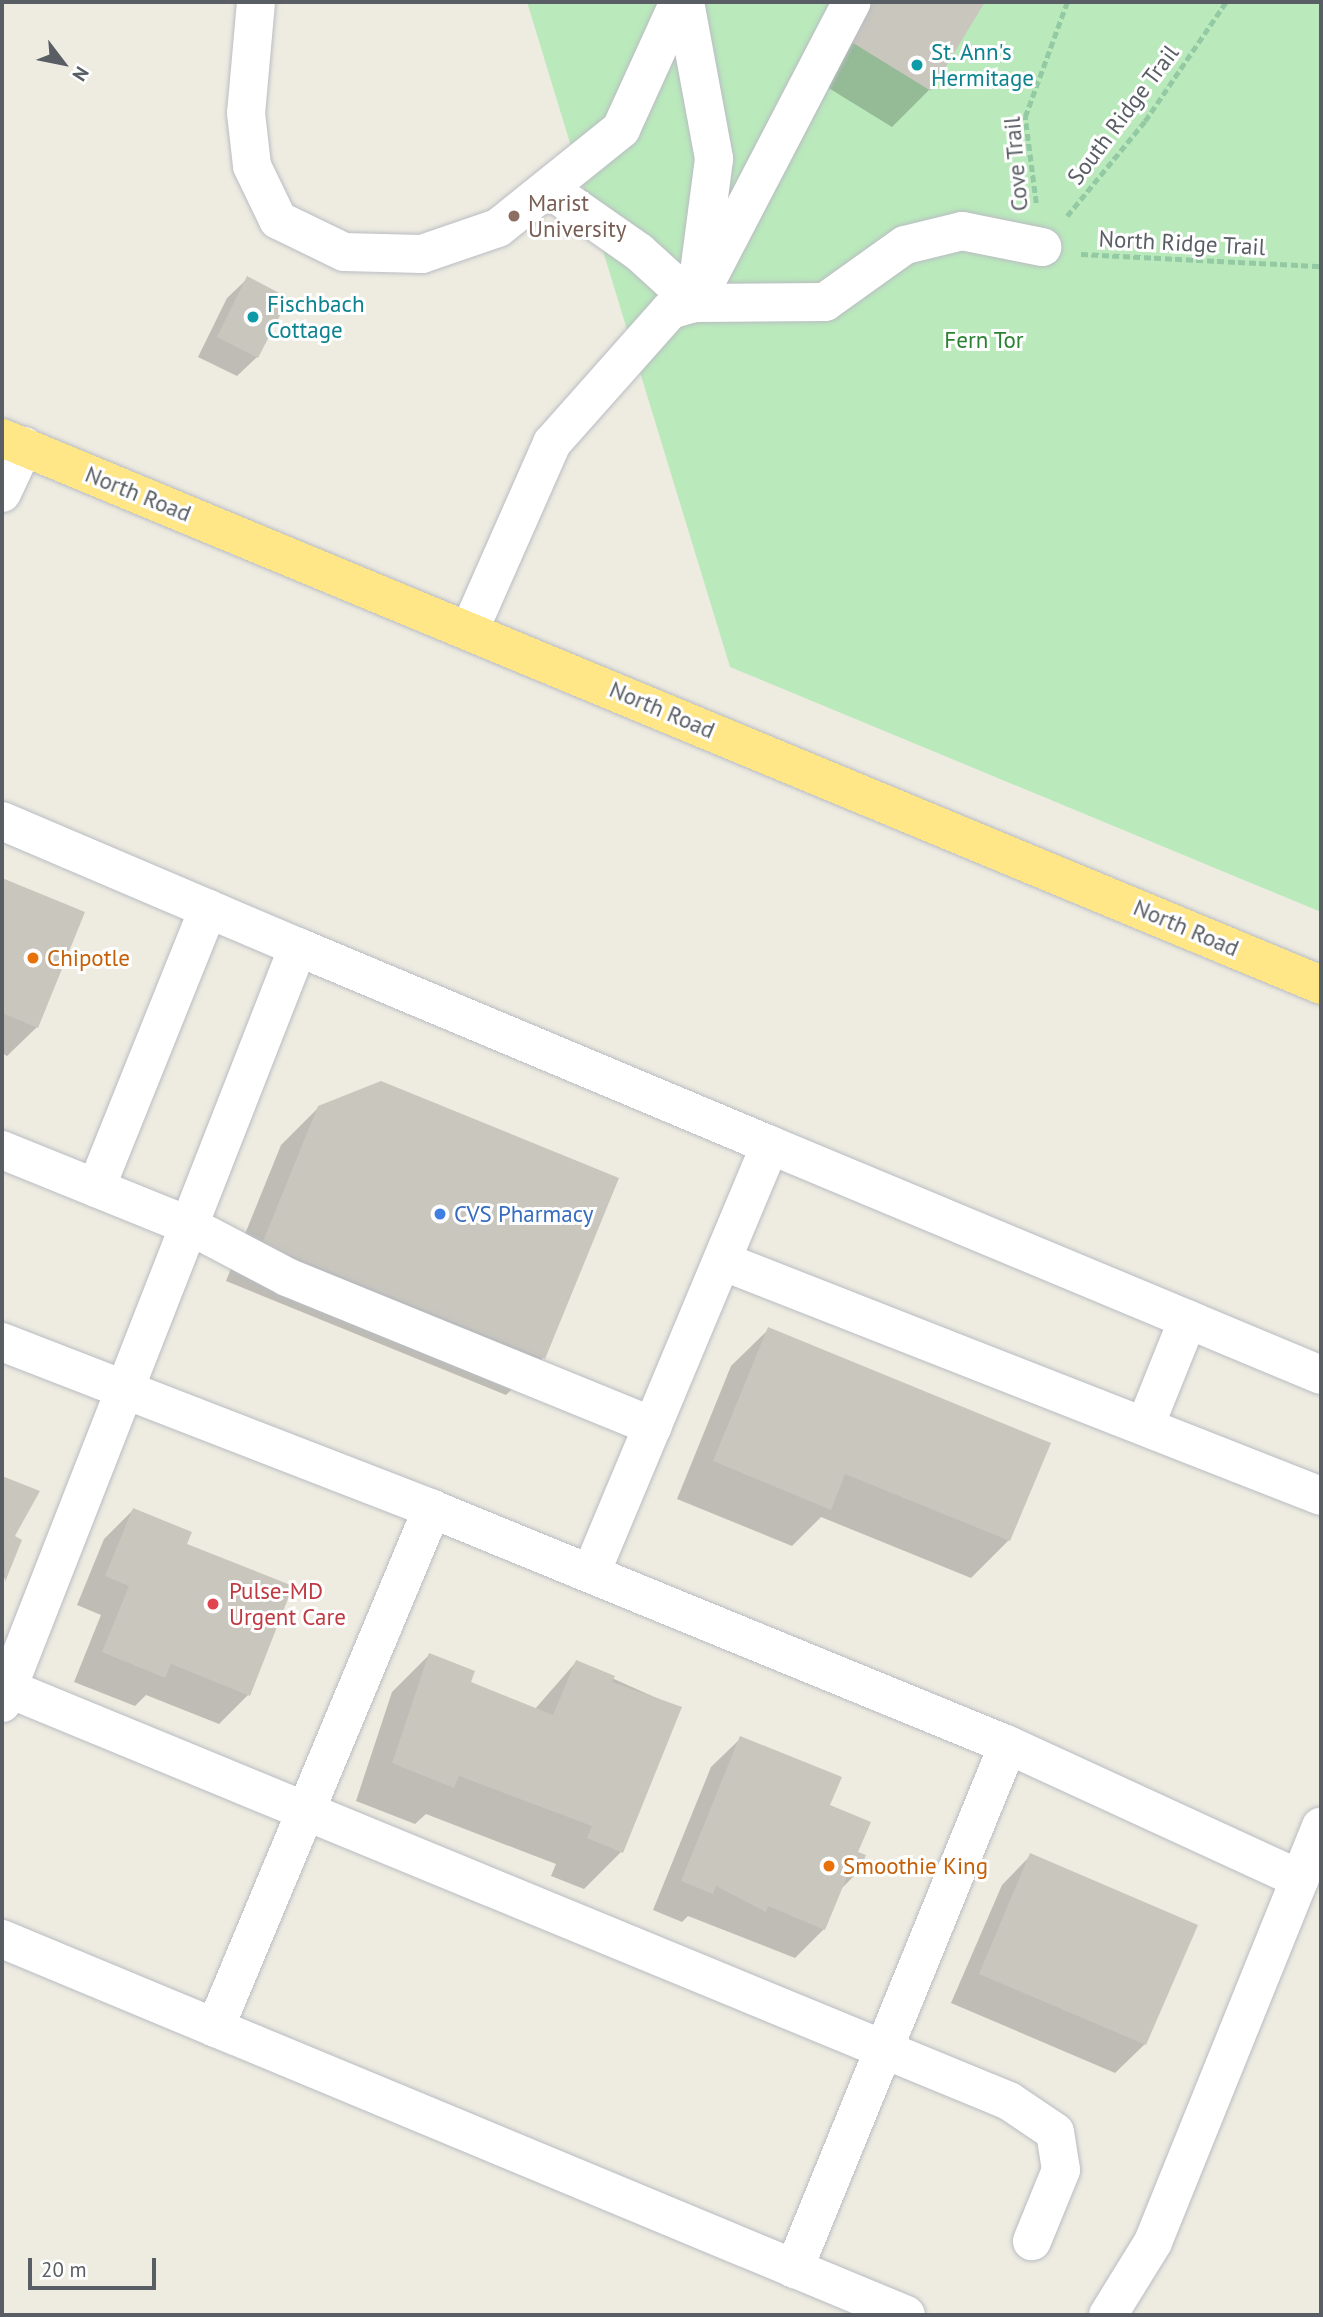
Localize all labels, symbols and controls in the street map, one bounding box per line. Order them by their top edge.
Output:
north arrow [28,28,98,98]
place label: St. Ann's Hermitage [931,38,1034,92]
street label: South Ridge Trail [1061,39,1185,191]
marker: St. Ann's Hermitage [909,57,925,73]
text: N [67,62,94,86]
street label: Cove Trail [998,115,1034,213]
place label: Marist University [528,189,626,243]
marker: Marist University [506,208,522,224]
street label: North Ridge Trail [1098,225,1266,261]
place label: Fischbach Cottage [267,290,364,344]
marker: Fischbach Cottage [245,309,261,325]
park label: Fern Tor [944,326,1024,354]
street label: North Road [81,460,195,528]
street label: North Road [605,676,719,744]
street label: North Road [1129,894,1243,962]
place label: Chipotle [47,944,130,972]
marker: Chipotle [25,950,41,966]
place label: CVS Pharmacy [454,1200,593,1228]
marker: CVS Pharmacy [432,1206,448,1222]
place label: Pulse-MD Urgent Care [229,1577,346,1631]
marker: Pulse-MD Urgent Care [203,1594,223,1614]
place label: Smoothie King [843,1852,988,1880]
marker: Smoothie King [821,1858,837,1874]
scale bar [32,2244,159,2288]
text: 20 m [41,2256,87,2283]

